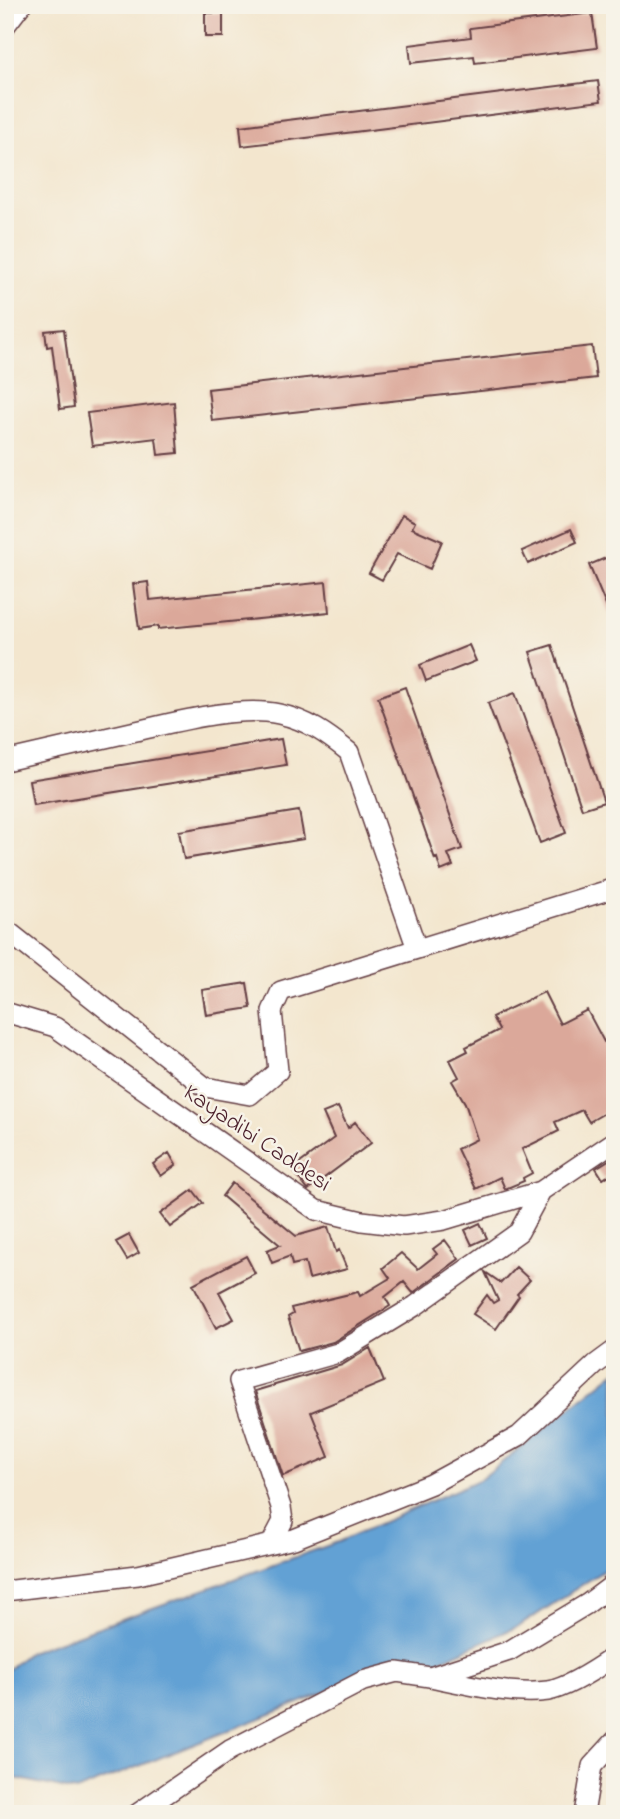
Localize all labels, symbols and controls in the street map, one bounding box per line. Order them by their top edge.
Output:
street label: Kayadibi Caddesi [175,1076,338,1203]

